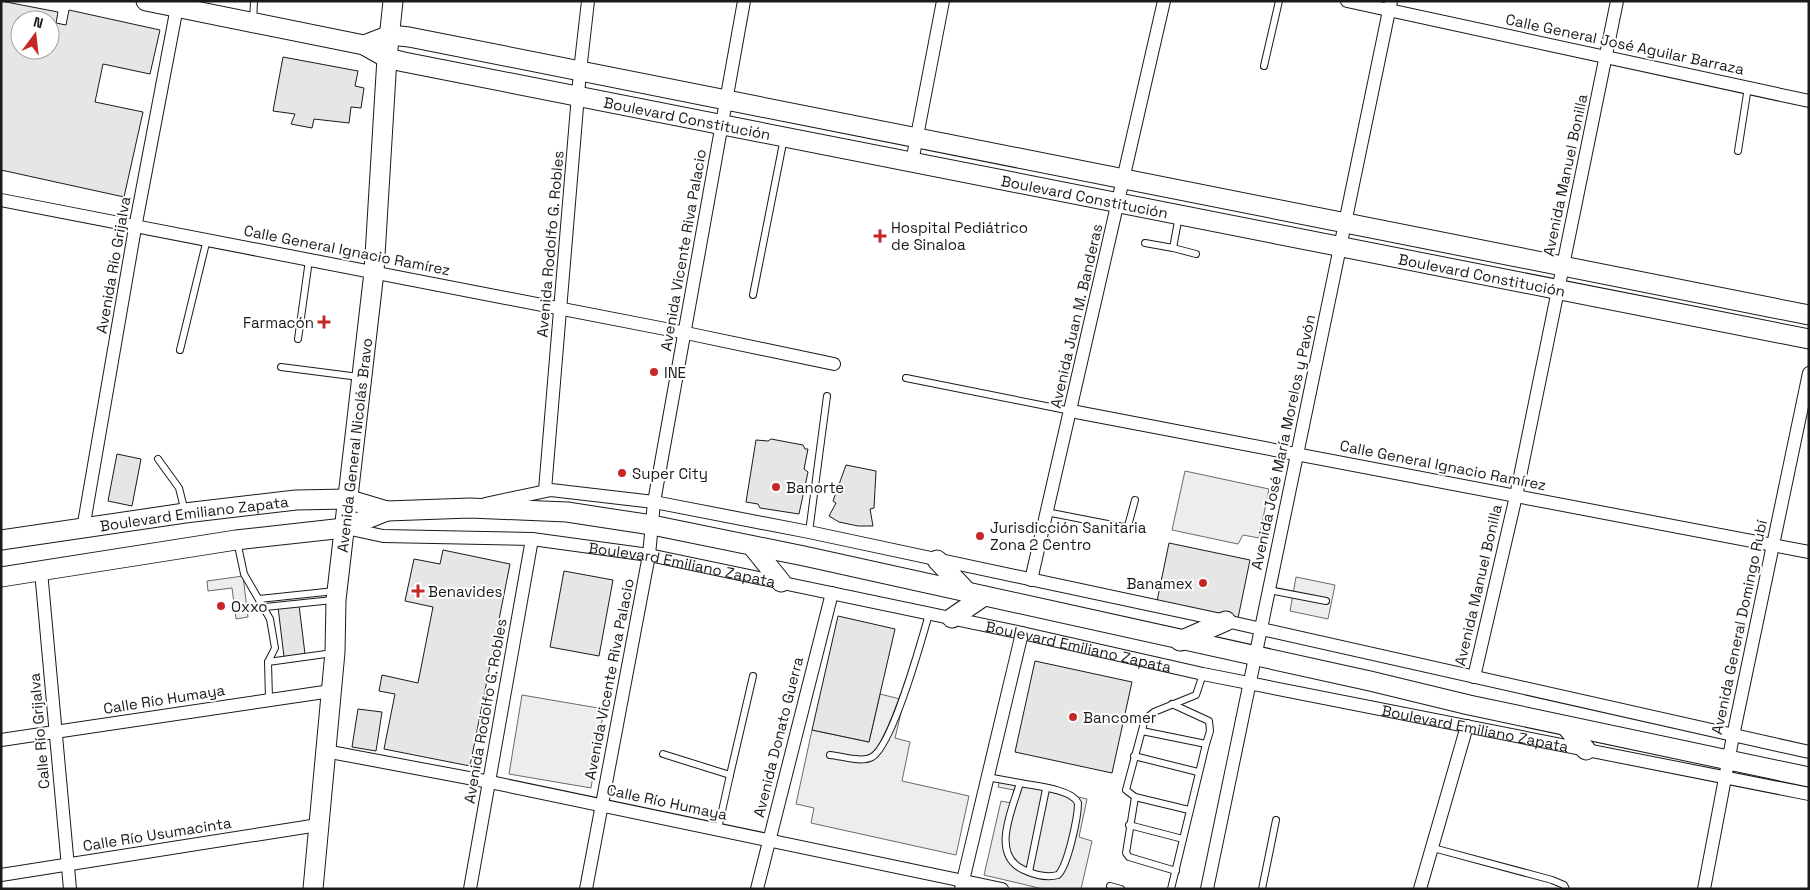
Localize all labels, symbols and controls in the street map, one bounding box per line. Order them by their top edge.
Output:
street label: Calle General José Aguilar Barraza [1504,9,1746,79]
north arrow [10,10,60,60]
text: N [31,13,45,32]
street label: Boulevard Constitución [602,92,772,144]
street label: Avenida Manuel Bonilla [1539,92,1592,258]
street label: Avenida Vicente Riva Palacio [656,148,710,352]
street label: Avenida Rodolfo G. Robles [532,150,568,338]
street label: Boulevard Constitución [999,170,1170,222]
street label: Avenida Río Grijalva [92,195,134,335]
place label: Hospital Pediátrico de Sinaloa [891,218,1028,254]
street label: Calle General Ignacio Ramírez [242,221,452,279]
street label: Avenida Juan M. Banderas [1046,222,1106,410]
marker: Hospital Pediátrico de Sinaloa [873,229,887,243]
street label: Boulevard Constitución [1397,249,1567,300]
place label: Farmacón [243,313,314,332]
street label: Avenida José María Morelos y Pavón [1247,313,1319,571]
marker: Farmacón [318,316,330,328]
street label: Avenida General Nicolás Bravo [332,337,376,553]
place label: INE [664,363,686,382]
marker: INE [648,366,660,378]
street label: Calle General Ignacio Ramírez [1338,436,1548,494]
place label: Super City [632,464,708,483]
marker: Super City [616,467,628,479]
place label: Banorte [786,478,844,497]
marker: Banorte [770,481,782,493]
street label: Boulevard Emiliano Zapata [99,491,290,535]
street label: Avenida Manuel Bonilla [1450,502,1506,668]
place label: Jurisdicción Sanitaria Zona 2 Centro [990,518,1147,554]
street label: Avenida General Domingo Rubí [1707,518,1771,736]
marker: Jurisdicción Sanitaria Zona 2 Centro [974,530,986,542]
street label: Boulevard Emiliano Zapata [587,537,778,591]
place label: Banamex [1126,574,1193,593]
street label: Avenida Vicente Riva Palacio [580,577,638,781]
marker: Banamex [1197,577,1209,589]
place label: Benavides [428,582,503,601]
marker: Benavides [412,585,424,597]
place label: Oxxo [231,597,268,616]
marker: Oxxo [215,600,227,612]
street label: Boulevard Emiliano Zapata [984,616,1174,676]
street label: Avenida Rodolfo G. Robles [459,617,511,805]
street label: Avenida Donato Guerra [749,654,807,819]
street label: Calle Río Grijalva [24,672,54,790]
street label: Calle Río Humaya [102,680,226,718]
street label: Boulevard Emiliano Zapata [1380,700,1571,756]
place label: Bancomer [1083,708,1157,727]
marker: Bancomer [1067,711,1079,723]
street label: Calle Río Humaya [605,780,729,824]
street label: Calle Río Usumacinta [81,813,233,855]

